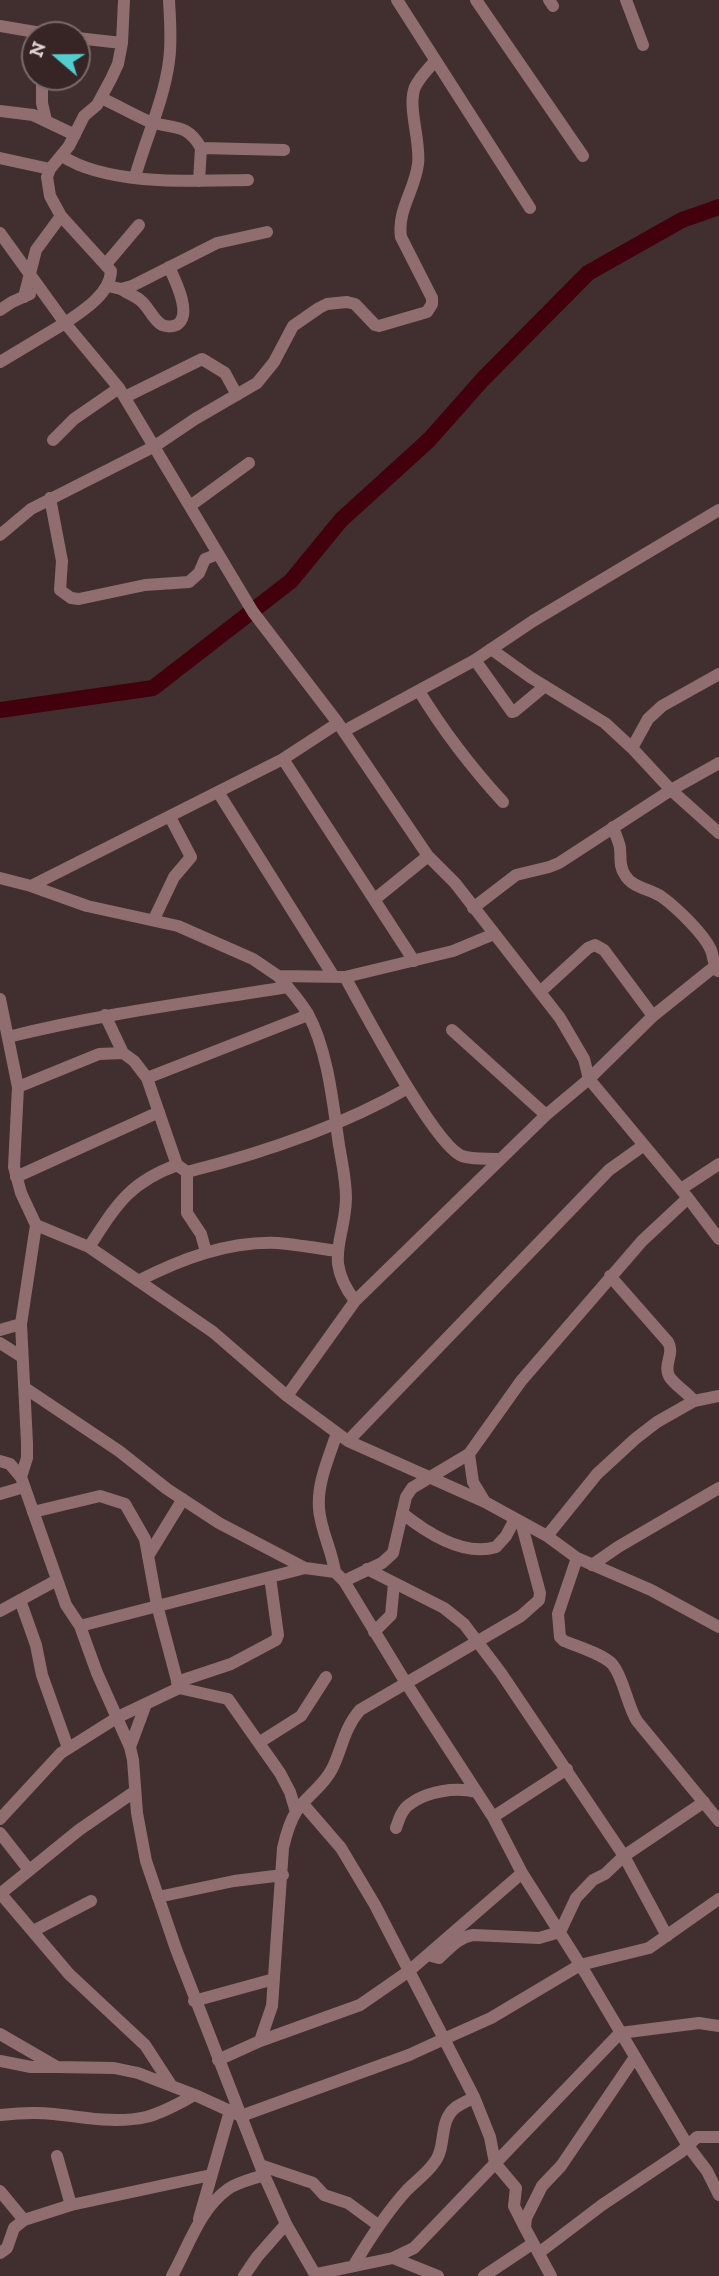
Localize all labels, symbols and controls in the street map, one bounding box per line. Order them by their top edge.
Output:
north arrow [21,21,91,91]
text: N [24,39,51,60]

